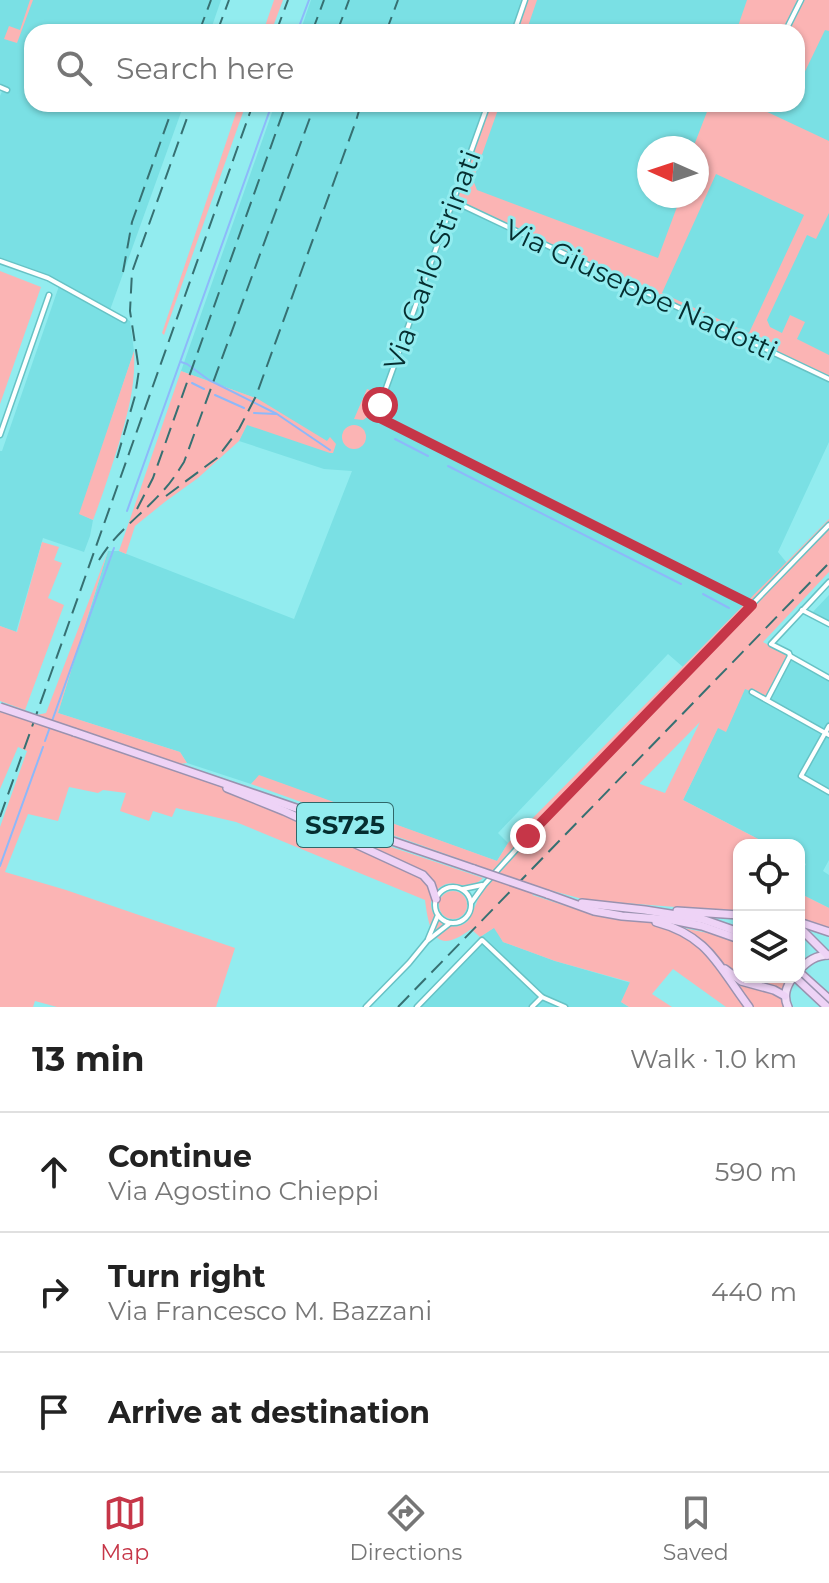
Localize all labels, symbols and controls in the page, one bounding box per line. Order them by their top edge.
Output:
search box [24,24,805,112]
icon: search [52,46,96,90]
text: Search here [116,50,294,87]
north arrow [637,136,709,208]
street label: Via Carlo Strinati [376,145,488,375]
street label: Via Giuseppe Nadotti [499,212,783,368]
route start [362,387,398,423]
road number: SS725 [297,803,393,847]
route end [510,818,546,854]
map controls [733,839,805,983]
button: locate [733,839,805,911]
button: layers [733,911,805,983]
text: 13 min [32,1038,144,1080]
text: Walk · 1.0 km [630,1043,797,1075]
text: Continue [108,1138,252,1175]
icon: ahead [32,1150,76,1194]
text: 590 m [715,1156,797,1188]
text: Via Agostino Chieppi [108,1175,379,1207]
text: Turn right [108,1258,265,1295]
icon: right [32,1270,76,1314]
text: 440 m [711,1276,797,1308]
text: Via Francesco M. Bazzani [108,1295,432,1327]
icon: arrive [32,1390,76,1434]
text: Arrive at destination [108,1394,430,1431]
tab: Map [100,1491,149,1566]
tab: Directions [350,1491,462,1566]
tab: Saved [663,1491,729,1566]

